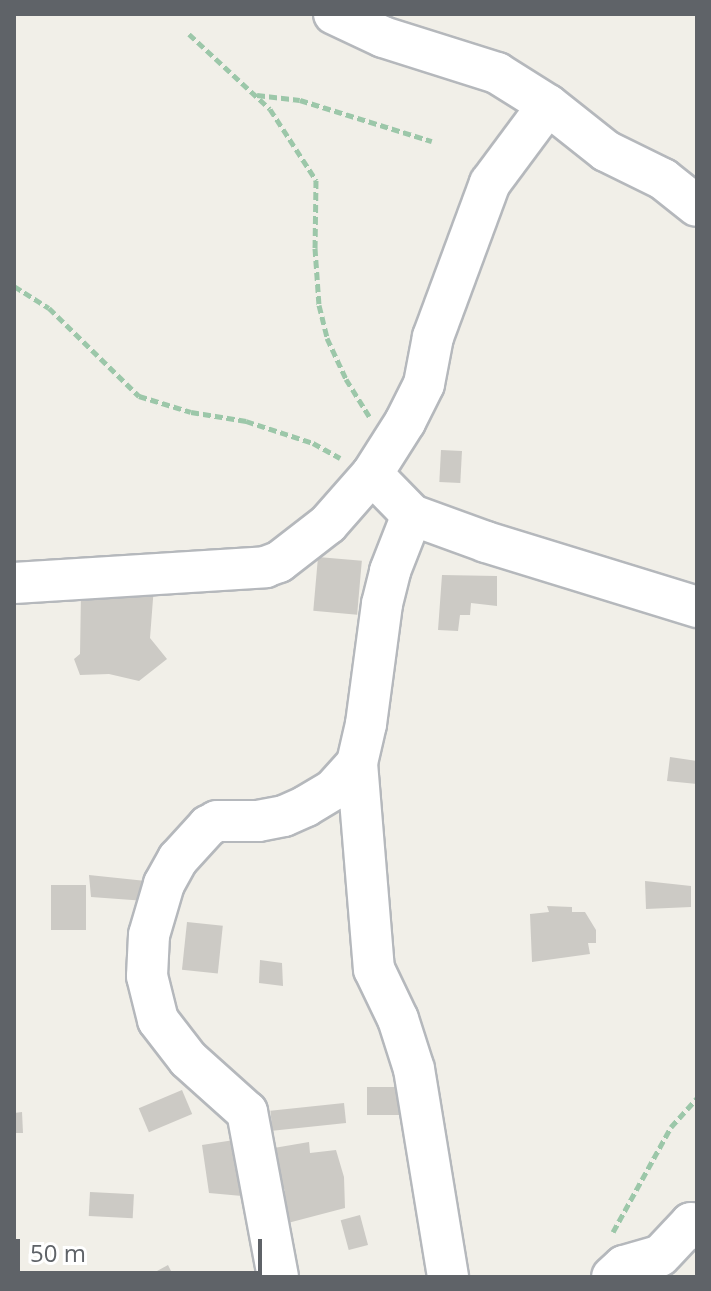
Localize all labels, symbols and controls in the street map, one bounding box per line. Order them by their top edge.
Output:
scale bar [20,1223,266,1273]
text: 50 m [30,1236,86,1269]

